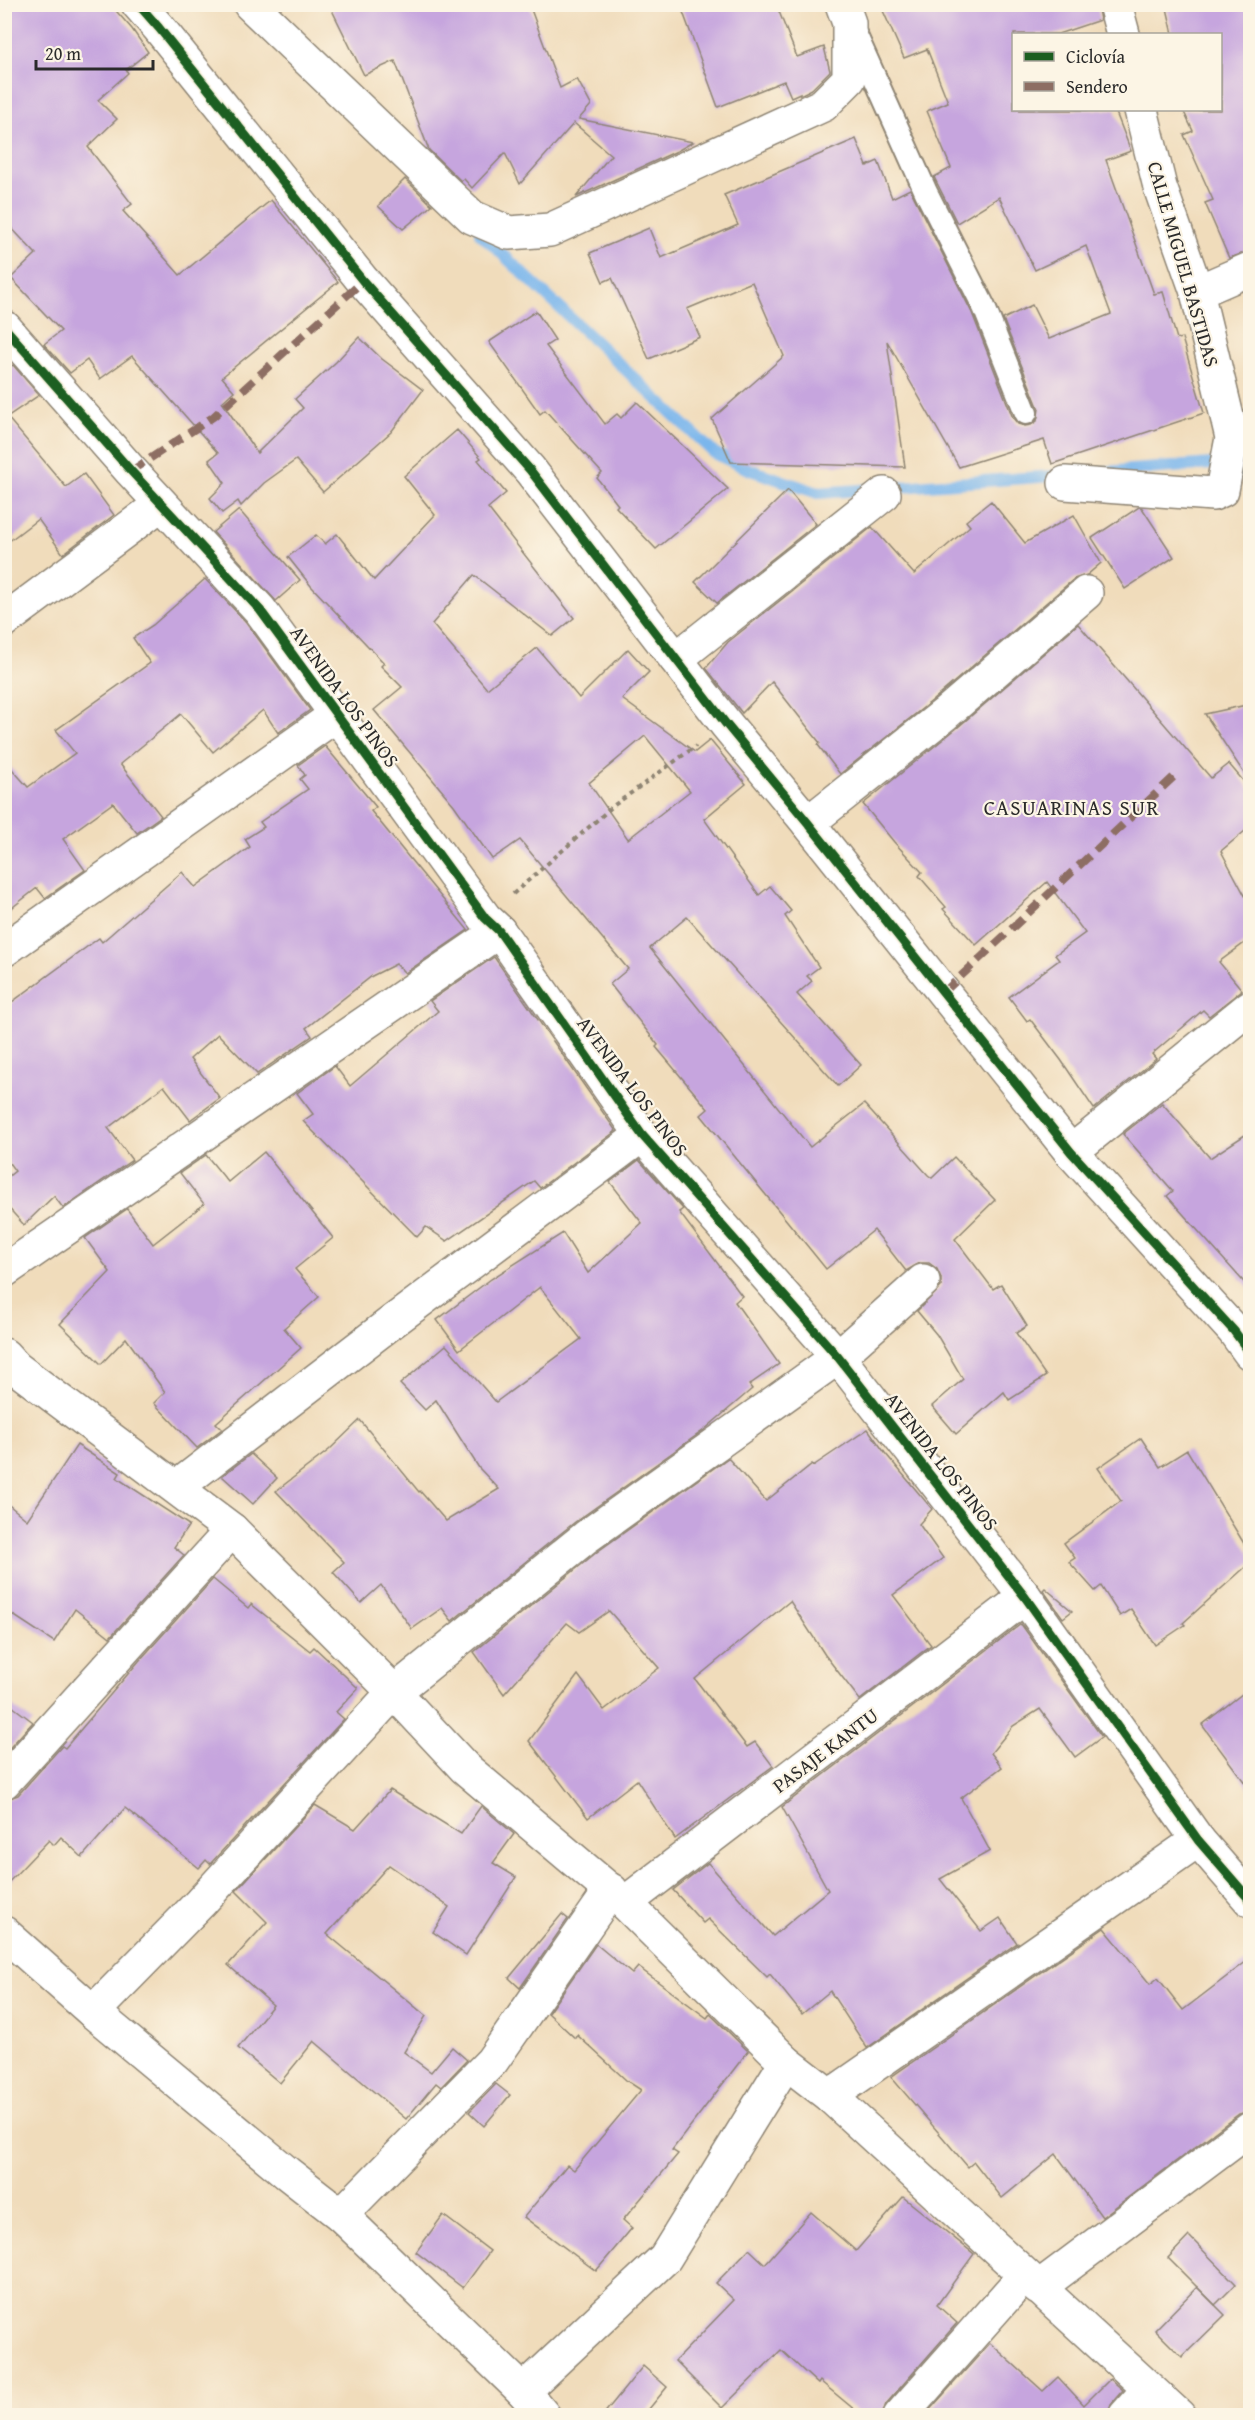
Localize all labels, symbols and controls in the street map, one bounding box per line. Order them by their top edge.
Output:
scale bar [36,33,153,71]
legend [1012,33,1222,111]
text: 20 m [45,40,81,67]
text: Ciclovía [1066,43,1125,70]
text: Sendero [1066,73,1128,100]
street label: CALLE MIGUEL BASTIDAS [1141,158,1227,370]
street label: AVENIDA LOS PINOS [284,619,406,773]
district label: CASUARINAS SUR [984,792,1160,823]
street label: AVENIDA LOS PINOS [571,1010,695,1162]
street label: AVENIDA LOS PINOS [879,1385,1005,1537]
street label: PASAJE KANTU [766,1701,884,1799]

